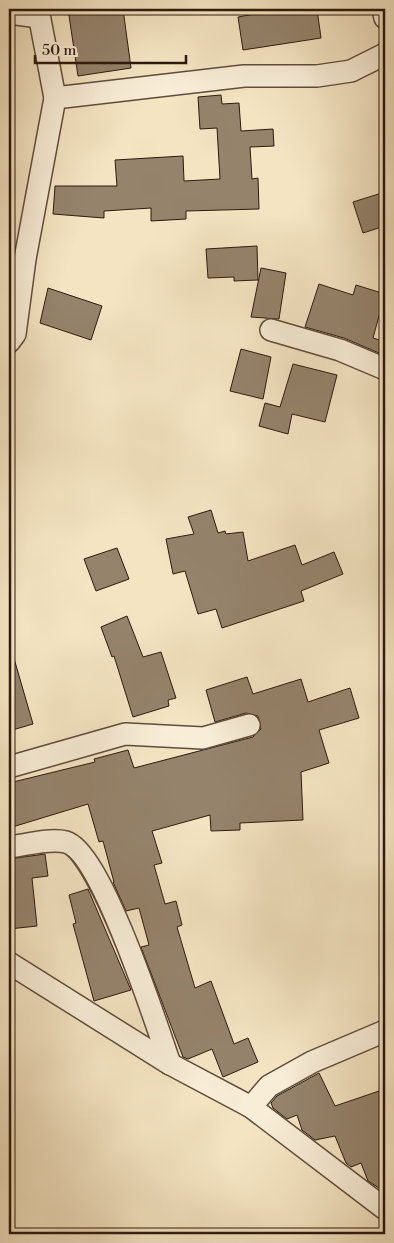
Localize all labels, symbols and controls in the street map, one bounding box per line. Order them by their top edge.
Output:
scale bar [35,32,186,64]
text: 50 m [42,41,76,60]

